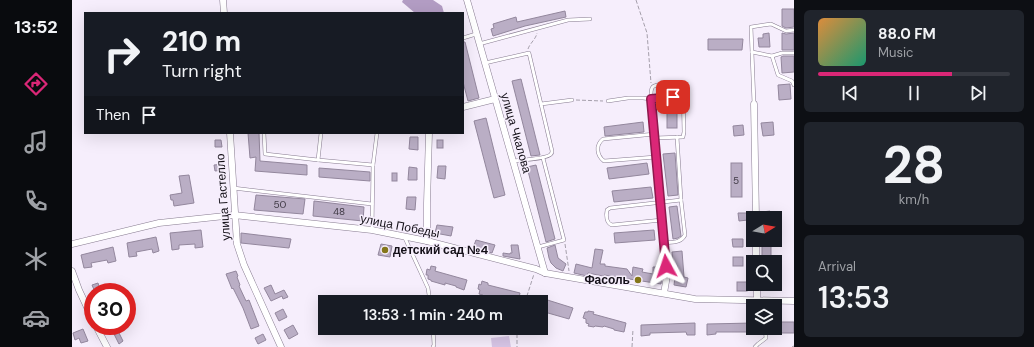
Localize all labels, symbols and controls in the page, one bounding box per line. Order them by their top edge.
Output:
text: 13:52 [14,15,58,39]
text: 210 m [162,23,241,60]
text: 88.0 FM [878,24,936,44]
icon: right [96,28,148,80]
text: Music [878,44,913,61]
text: Turn right [162,59,242,83]
icon: directions [22,70,50,98]
pin [656,80,690,114]
icon: previous [839,82,861,104]
icon: pause [903,82,925,104]
icon: next [967,82,989,104]
icon: arrive [662,86,684,108]
street label: улица Чкалова [497,91,535,175]
icon: arrive [138,104,160,126]
text: Then [96,105,130,125]
icon: music [22,128,50,156]
text: 28 [883,131,945,199]
street label: улица Гастелло [212,153,234,241]
house number: 5 [733,174,739,187]
icon: phone [22,187,50,215]
text: km/h [899,191,929,208]
house number: 50 [274,198,287,211]
house number: 48 [333,205,345,218]
street label: улица Победы [359,210,441,242]
north arrow [746,211,782,247]
map controls [746,211,782,335]
place label: детский сад №4 [393,242,488,258]
icon: climate [22,245,50,273]
marker: детский сад №4 [380,245,390,255]
position arrow [645,245,687,287]
button: search [746,255,782,291]
text: Arrival [818,258,856,275]
place label: Фасоль [584,272,630,288]
marker: Фасоль [633,275,643,285]
text: 13:53 [818,278,890,317]
speed limit sign: 30 [84,283,136,335]
button: layers [746,299,782,335]
icon: car [22,304,50,332]
text: 13:53 · 1 min · 240 m [363,305,503,325]

